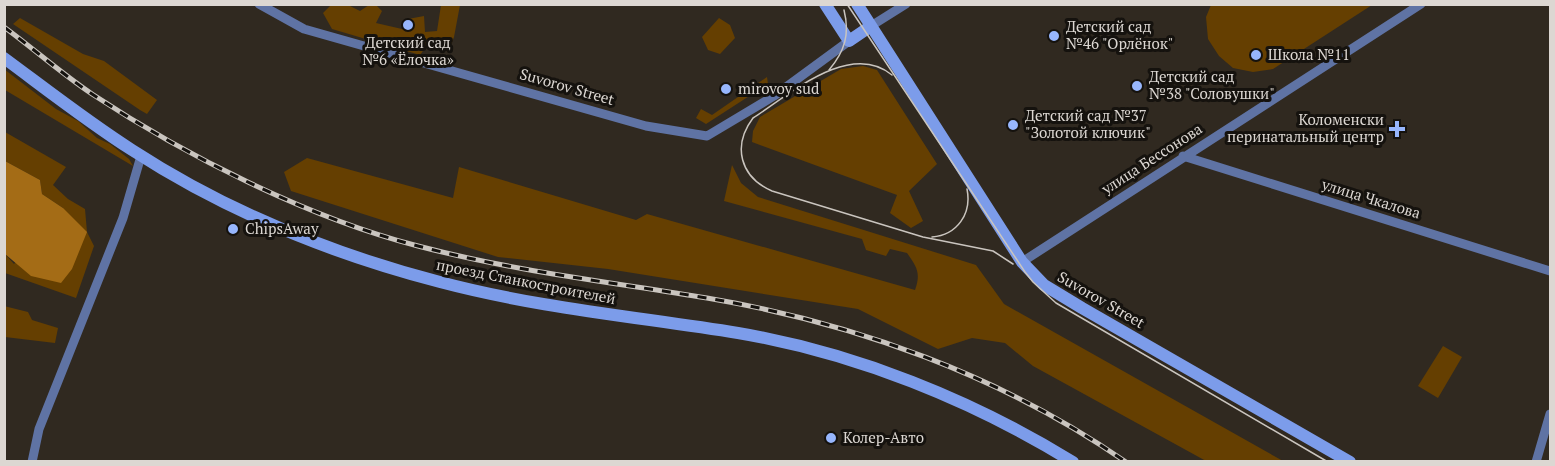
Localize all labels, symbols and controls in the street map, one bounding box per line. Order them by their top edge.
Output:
place label: Детский сад №46 "Орлёнок" [1066,16,1174,53]
marker: Детский сад №6 «Ёлочка» [401,18,415,32]
marker: Детский сад №46 "Орлёнок" [1047,29,1061,43]
place label: Детский сад №6 «Ёлочка» [362,32,454,69]
place label: Школа №11 [1268,44,1350,64]
marker: Школа №11 [1249,48,1263,62]
street label: Suvorov Street [518,63,617,109]
place label: Детский сад №38 "Соловушки" [1149,66,1275,103]
place label: mirovoy sud [738,78,819,98]
marker: Детский сад №38 "Соловушки" [1130,79,1144,93]
marker: mirovoy sud [719,82,733,96]
place label: Детский сад №37 "Золотой ключик" [1025,105,1151,142]
place label: Коломенски перинатальный центр [1227,109,1384,146]
marker: Детский сад №37 "Золотой ключик" [1006,118,1020,132]
street label: улица Бессонова [1096,118,1206,199]
marker: Коломенски перинатальный центр [1388,120,1406,138]
street label: улица Чкалова [1319,173,1423,223]
place label: ChipsAway [245,218,319,238]
marker: ChipsAway [226,222,240,236]
street label: проезд Станкостроителей [435,254,618,308]
street label: Suvorov Street [1054,266,1149,332]
place label: Колер-Авто [843,427,924,447]
marker: Колер-Авто [824,431,838,445]

